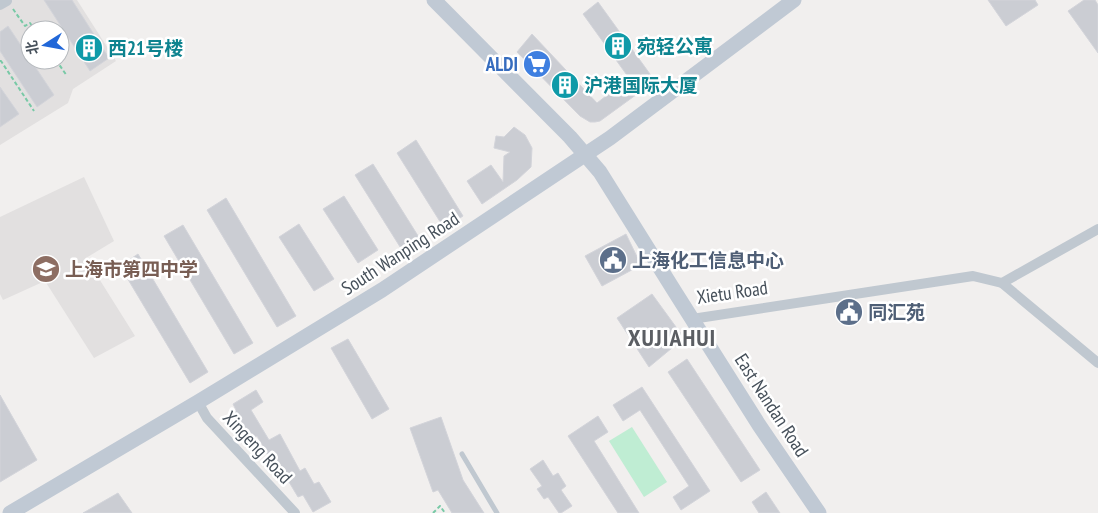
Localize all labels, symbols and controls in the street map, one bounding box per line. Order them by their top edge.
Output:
north arrow [20,20,70,70]
building icon: 宛轻公寓 [603,31,633,61]
building icon: 西21号楼 [74,33,104,63]
place label: 宛轻公寓 [637,34,713,58]
place label: 西21号楼 [108,36,183,60]
text: 北 [22,39,42,56]
supermarket icon: ALDI [522,49,552,79]
place label: ALDI [485,52,518,76]
building icon: 沪港国际大厦 [550,70,580,100]
place label: 沪港国际大厦 [584,73,698,97]
street label: South Wanping Road [337,206,463,300]
public building icon: 上海化工信息中心 [598,245,628,275]
place label: 上海化工信息中心 [632,248,784,272]
school or university icon: 上海市第四中学 [31,254,61,284]
place label: 上海市第四中学 [65,257,198,281]
street label: Xietu Road [695,275,769,309]
public building icon: 同汇苑 [834,297,864,327]
place label: 同汇苑 [868,300,925,324]
district label: XUJIAHUI [628,322,716,353]
street label: East Nandan Road [730,349,814,461]
street label: Xingeng Road [218,406,298,488]

